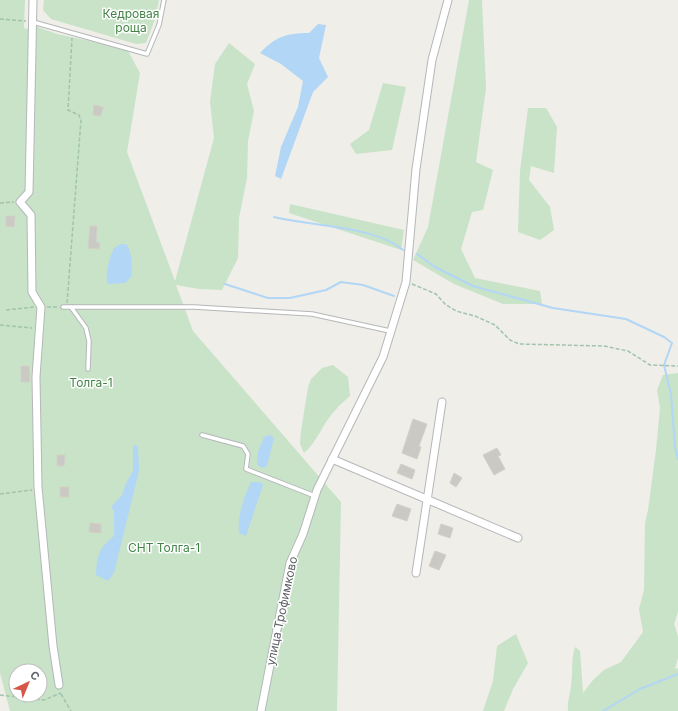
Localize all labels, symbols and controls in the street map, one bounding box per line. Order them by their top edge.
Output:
park label: Кедровая роща [103,6,159,35]
park label: Толга-1 [69,375,113,390]
park label: СНТ Толга-1 [128,540,200,555]
street label: улица Трофимково [263,555,300,667]
north arrow [8,663,48,703]
text: С [27,668,43,684]

